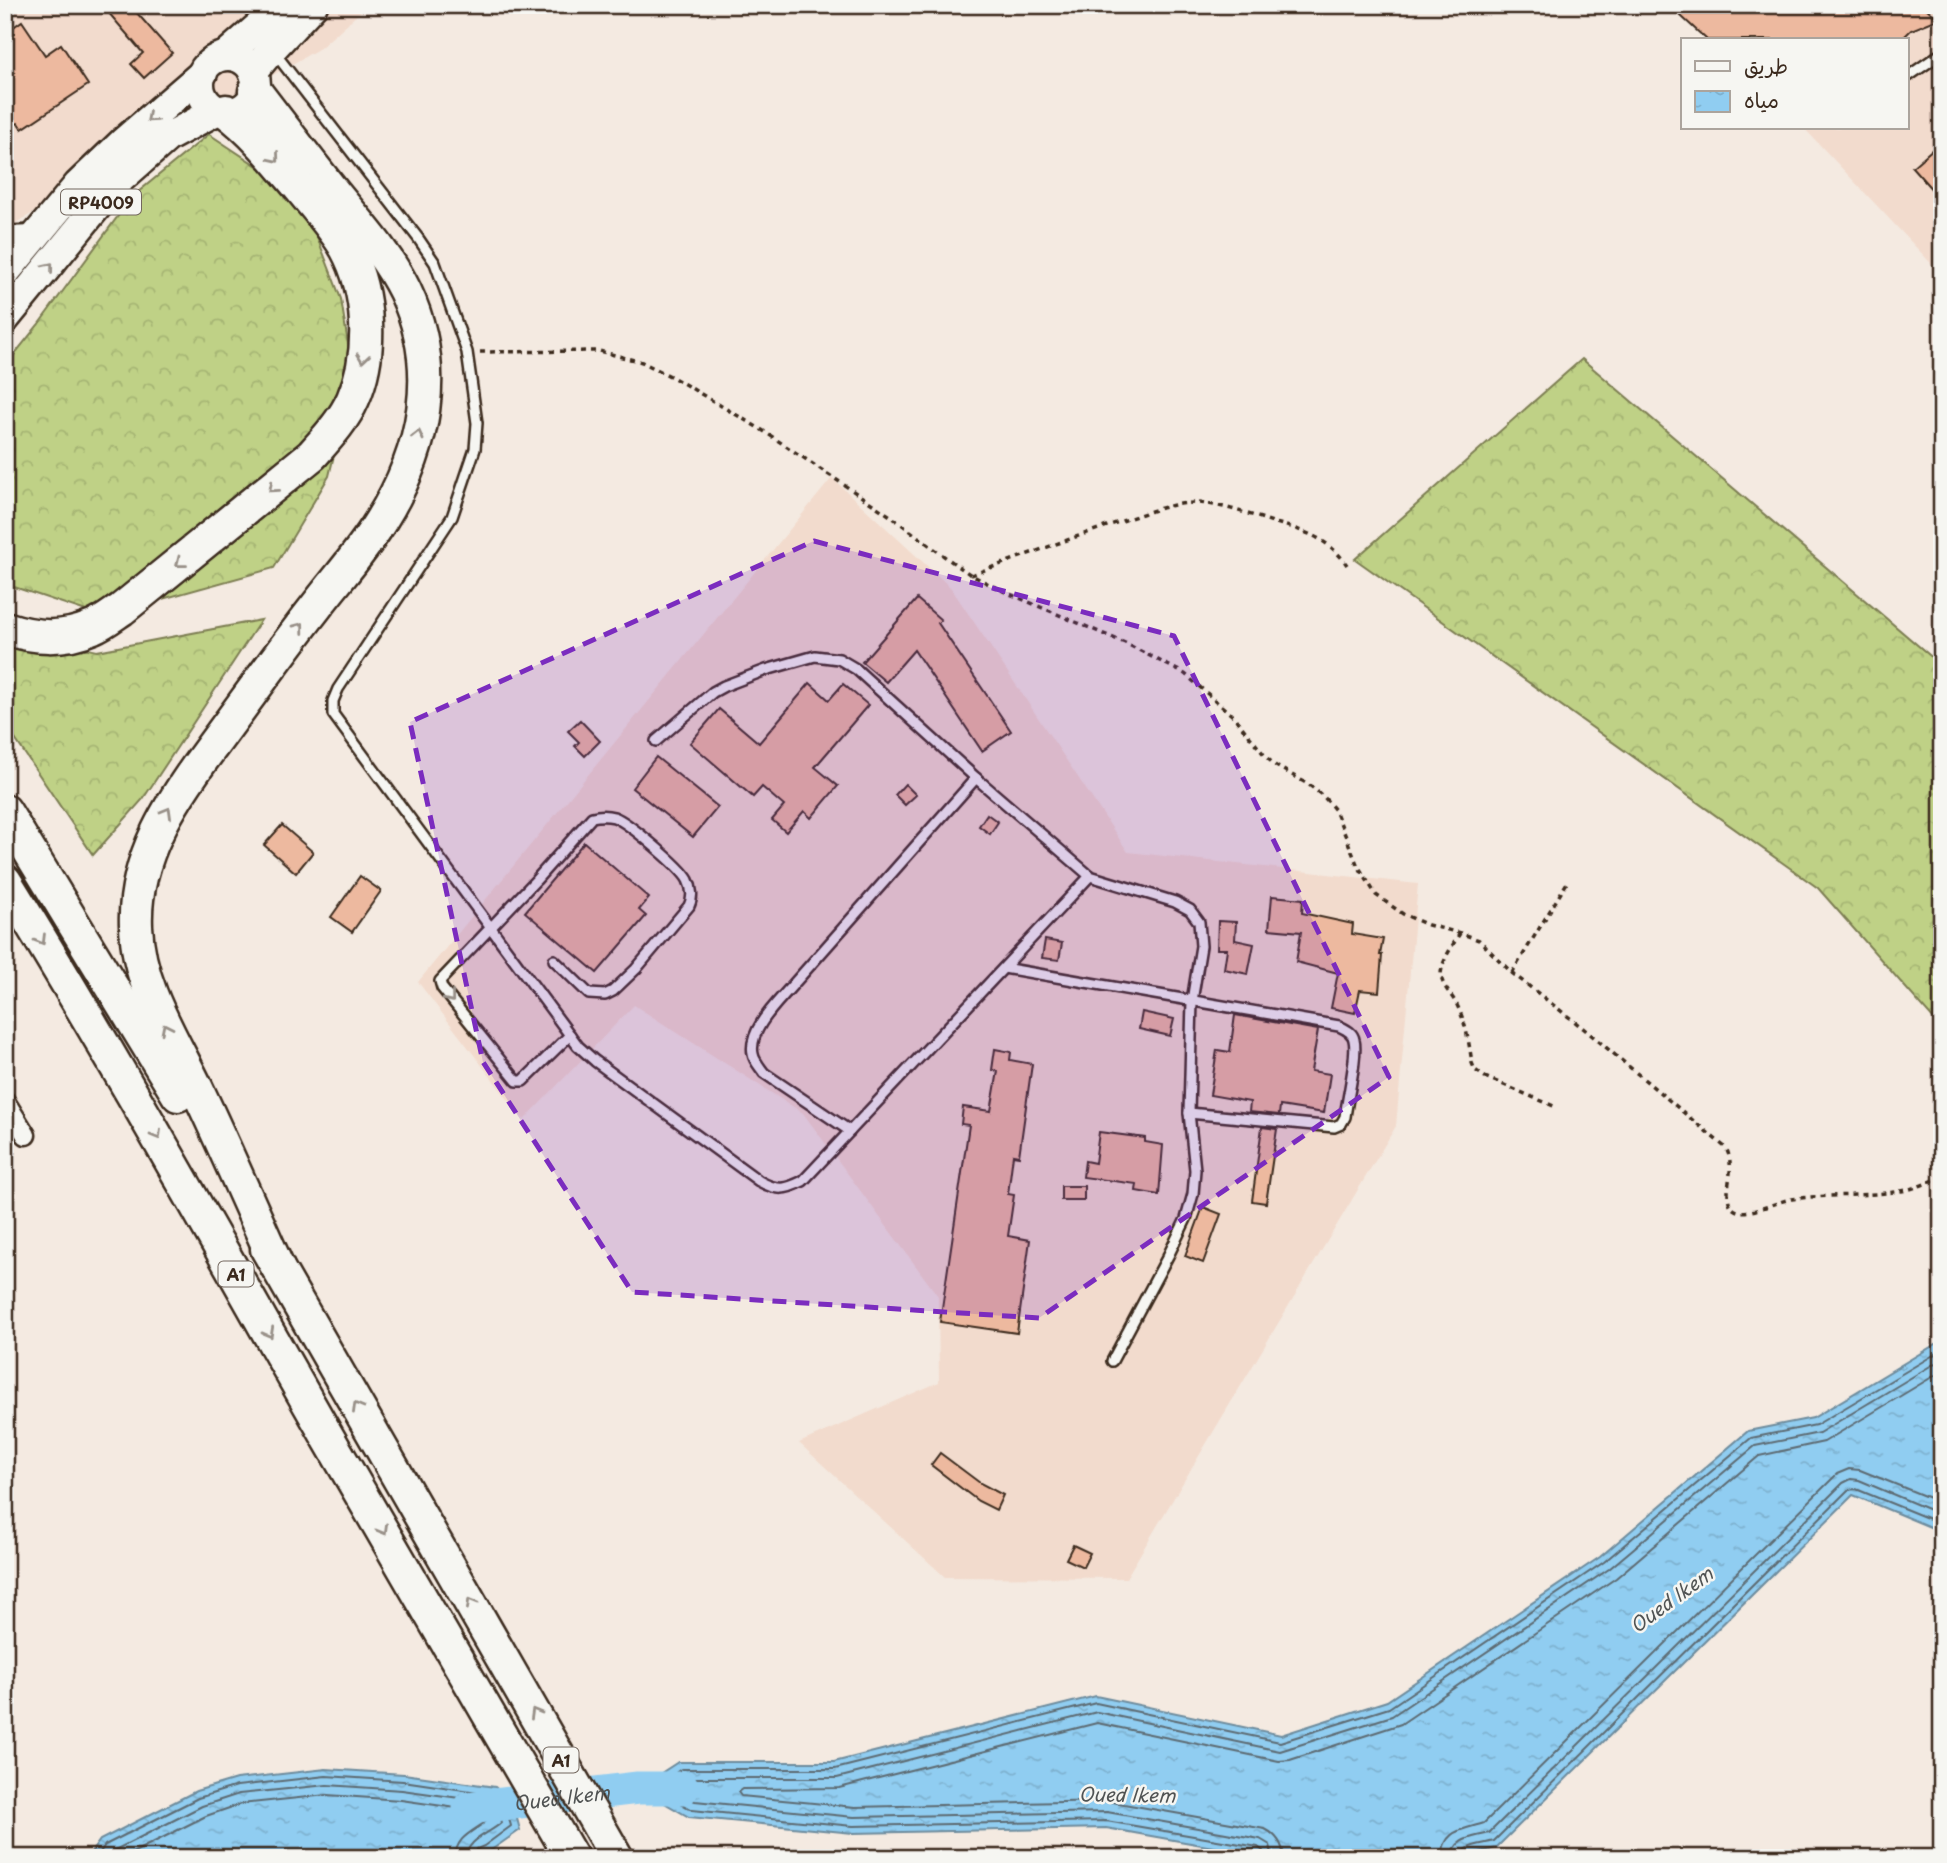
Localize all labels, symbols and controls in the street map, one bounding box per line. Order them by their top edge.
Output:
legend [1681,38,1909,130]
text: طريق [1744,49,1788,81]
text: مياه [1744,83,1779,115]
one-way arrow [146,110,159,122]
one-way arrow [267,150,279,163]
road number: RP4009 [61,190,141,214]
one-way arrow [41,262,53,275]
one-way arrow [356,352,371,364]
one-way arrow [410,429,424,441]
one-way arrow [268,480,281,492]
one-way arrow [175,555,187,568]
one-way arrow [292,622,305,635]
one-way arrow [159,806,172,819]
one-way arrow [32,932,45,945]
one-way arrow [442,989,454,1002]
one-way arrow [160,1023,174,1035]
one-way arrow [149,1128,162,1141]
road number: A1 [218,1262,254,1286]
one-way arrow [261,1326,274,1339]
one-way arrow [352,1401,365,1414]
one-way arrow [374,1523,387,1536]
water label: Oued Ikem [1624,1559,1719,1639]
one-way arrow [467,1598,480,1611]
one-way arrow [530,1708,543,1721]
road number: A1 [544,1748,578,1772]
water label: Oued Ikem [512,1777,612,1817]
water label: Oued Ikem [1078,1779,1176,1809]

